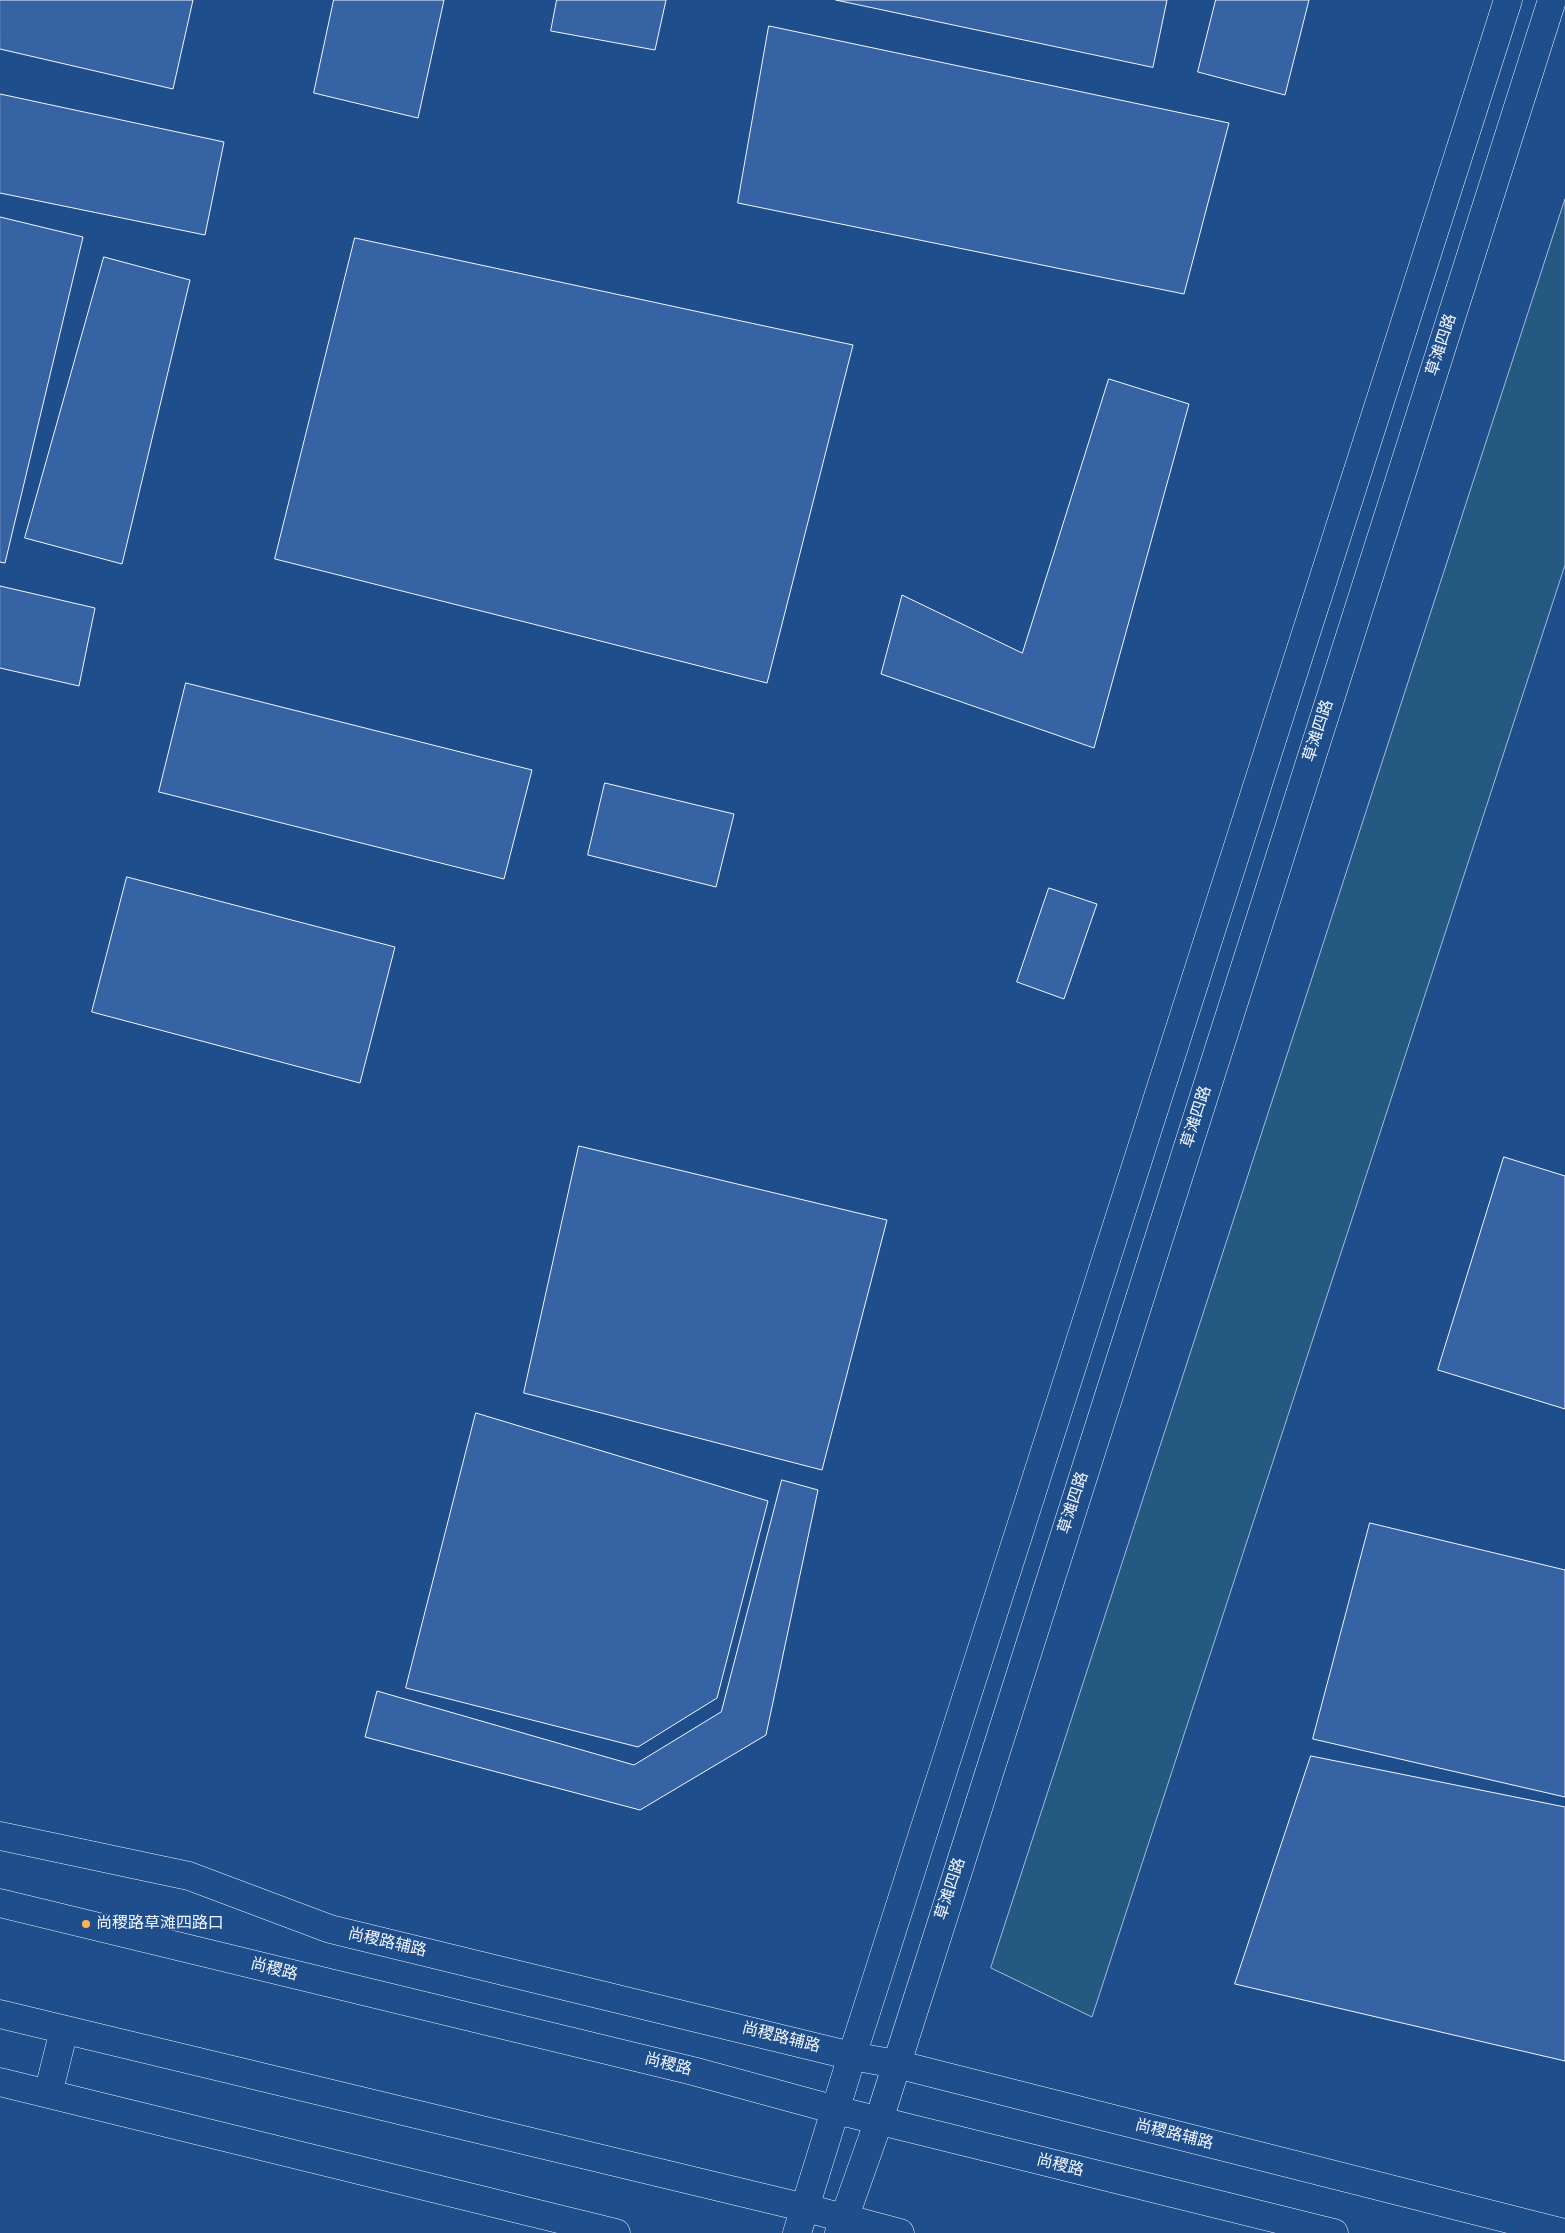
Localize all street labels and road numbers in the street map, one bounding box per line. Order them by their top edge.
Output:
street label: 草滩四路 [1423,312,1461,378]
street label: 草滩四路 [1300,698,1338,764]
street label: 草滩四路 [1178,1084,1216,1150]
street label: 草滩四路 [1055,1470,1093,1536]
street label: 草滩四路 [932,1856,970,1922]
street label: 尚稷路辅路 [346,1925,428,1961]
street label: 尚稷路 [248,1955,300,1985]
street label: 尚稷路辅路 [740,2019,822,2057]
street label: 尚稷路 [642,2050,694,2080]
street label: 尚稷路辅路 [1133,2116,1215,2154]
street label: 尚稷路 [1034,2151,1086,2181]

